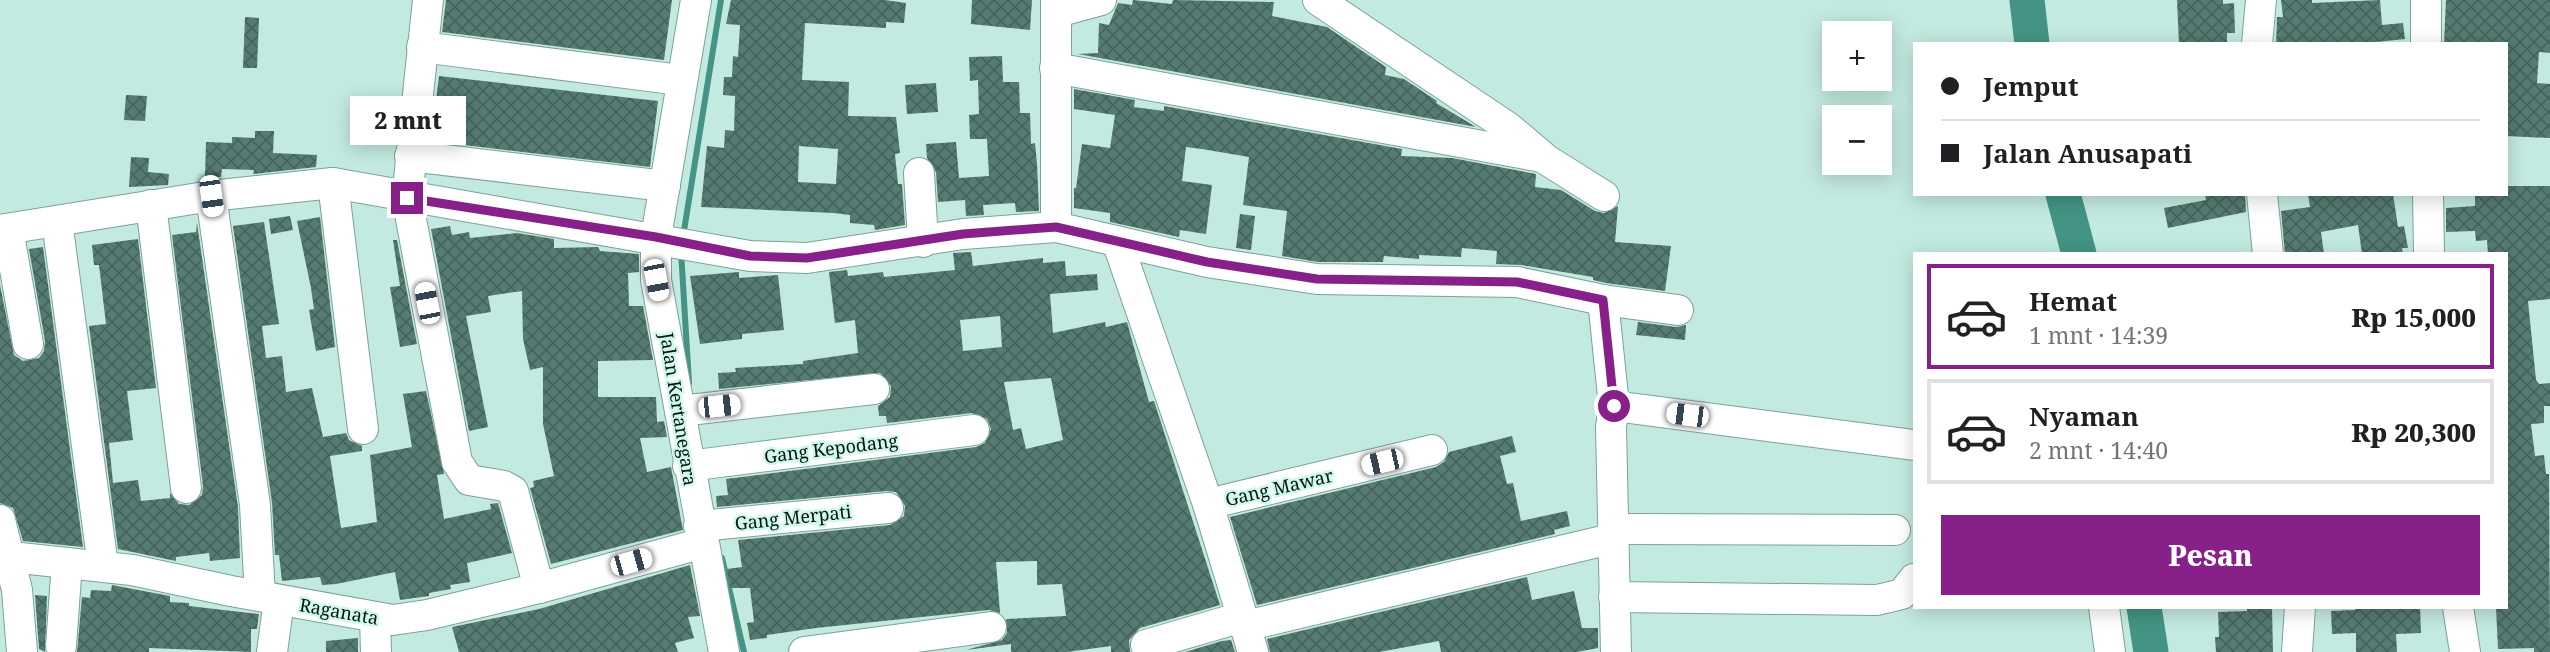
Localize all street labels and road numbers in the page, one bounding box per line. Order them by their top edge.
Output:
street label: Jalan Kertanegara [655,330,703,487]
street label: Gang Kepodang [763,428,900,468]
street label: Gang Mawar [1223,463,1336,511]
street label: Gang Merpati [733,499,853,535]
street label: Raganata [298,592,380,630]

